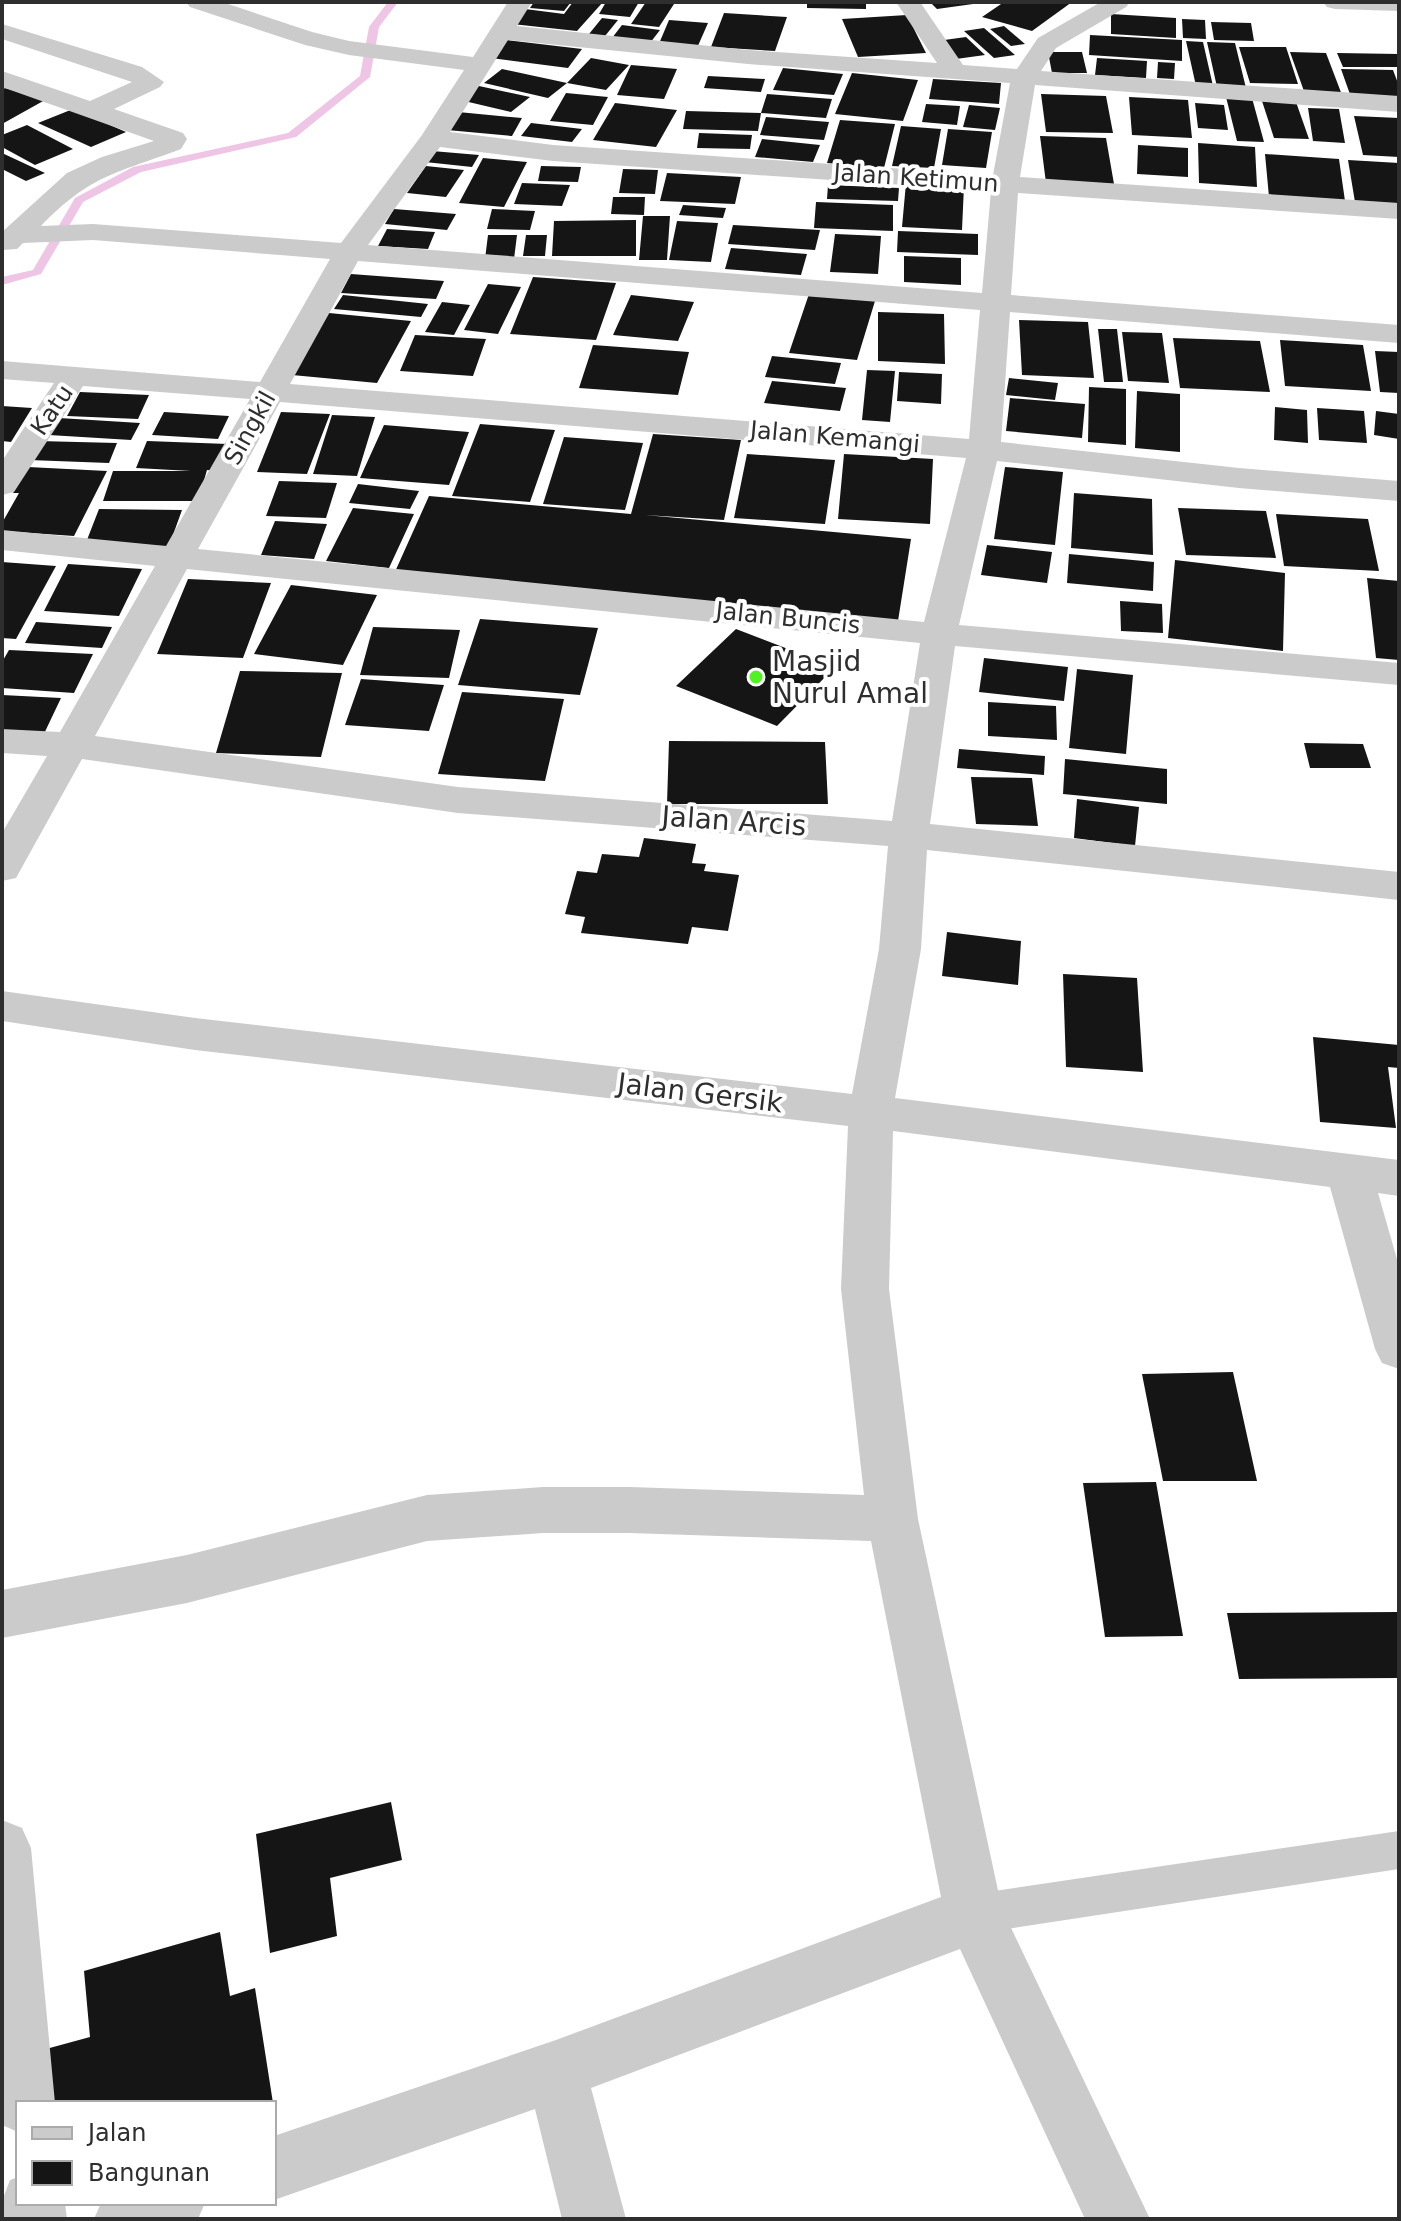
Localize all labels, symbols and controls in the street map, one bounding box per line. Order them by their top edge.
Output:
street label: Jalan Ketimun [831,158,999,198]
street label: Katu [25,380,79,440]
street label: Singkil [218,386,282,470]
street label: Jalan Kemangi [747,415,921,458]
street label: Jalan Buncis [712,596,862,640]
place label: Masjid Nurul Amal [772,645,928,710]
marker: Masjid Nurul Amal [747,668,765,686]
street label: Jalan Arcis [659,799,807,843]
street label: Jalan Gersik [614,1066,785,1120]
legend [16,2101,276,2205]
text: Jalan [86,2119,146,2147]
text: Bangunan [88,2159,210,2187]

